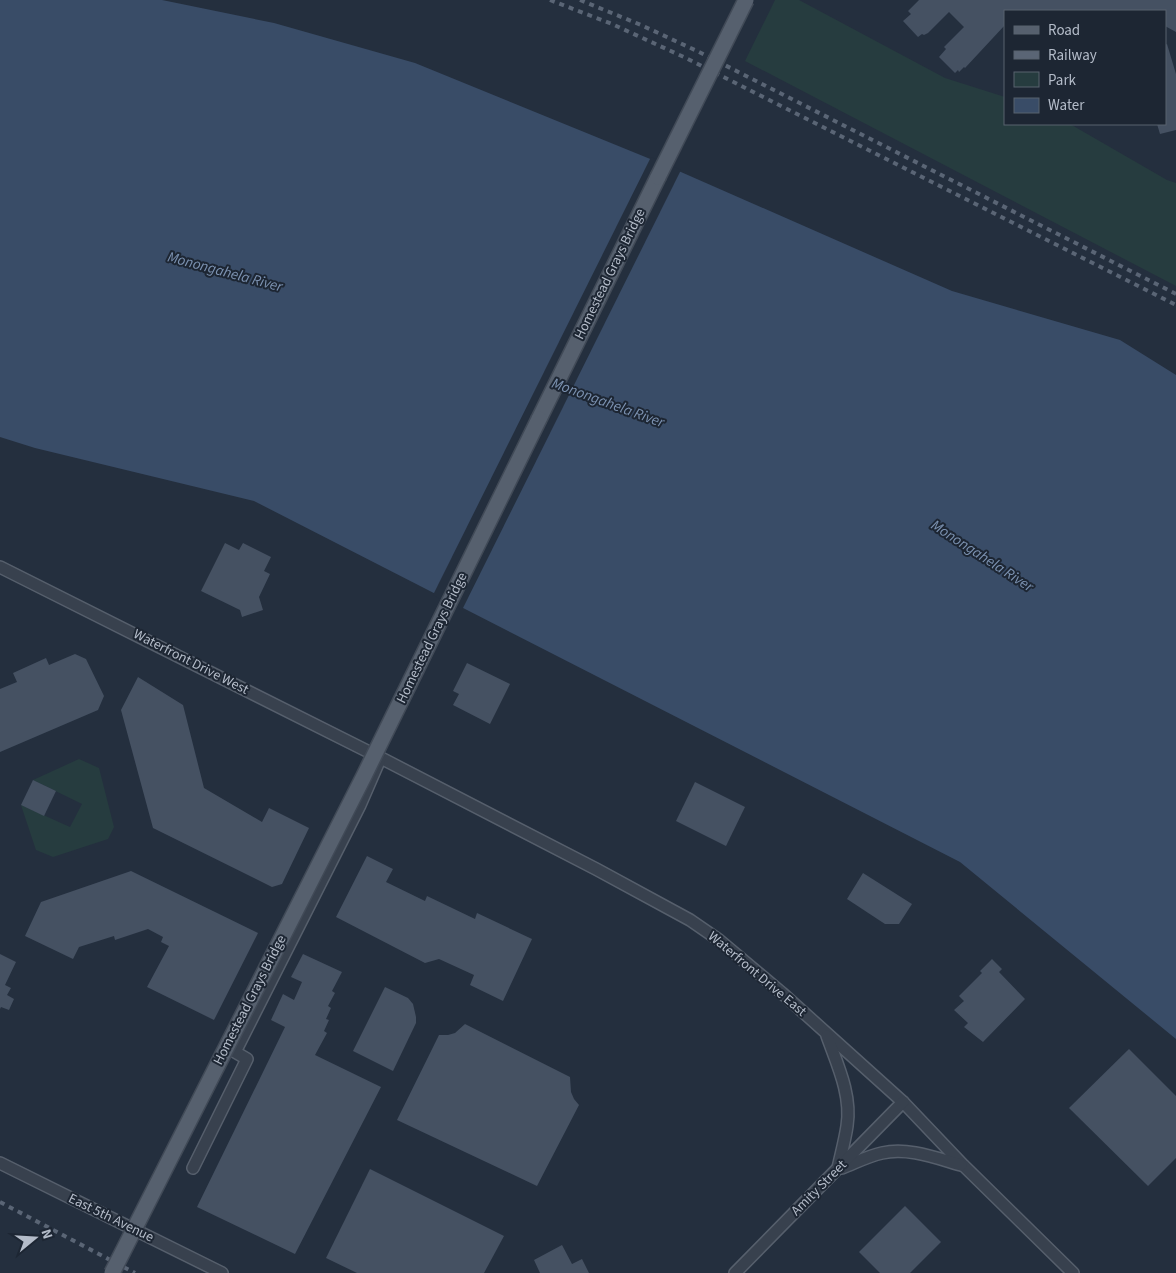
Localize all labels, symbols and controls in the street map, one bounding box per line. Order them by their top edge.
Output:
legend [1004,10,1166,125]
text: Road [1048,20,1080,41]
text: Railway [1048,45,1097,66]
text: Park [1048,70,1077,91]
text: Water [1048,95,1085,116]
street label: Homestead Grays Bridge [570,205,650,343]
water label: Monongahela River [165,247,286,298]
water label: Monongahela River [549,373,668,433]
water label: Monongahela River [927,515,1038,598]
street label: Homestead Grays Bridge [392,569,472,707]
street label: Waterfront Drive West [130,624,252,700]
street label: Waterfront Drive East [703,927,811,1022]
street label: Homestead Grays Bridge [209,932,291,1068]
street label: Amity Street [787,1155,852,1220]
street label: East 5th Avenue [65,1189,157,1247]
north arrow [10,1213,60,1263]
text: N [35,1227,57,1242]

